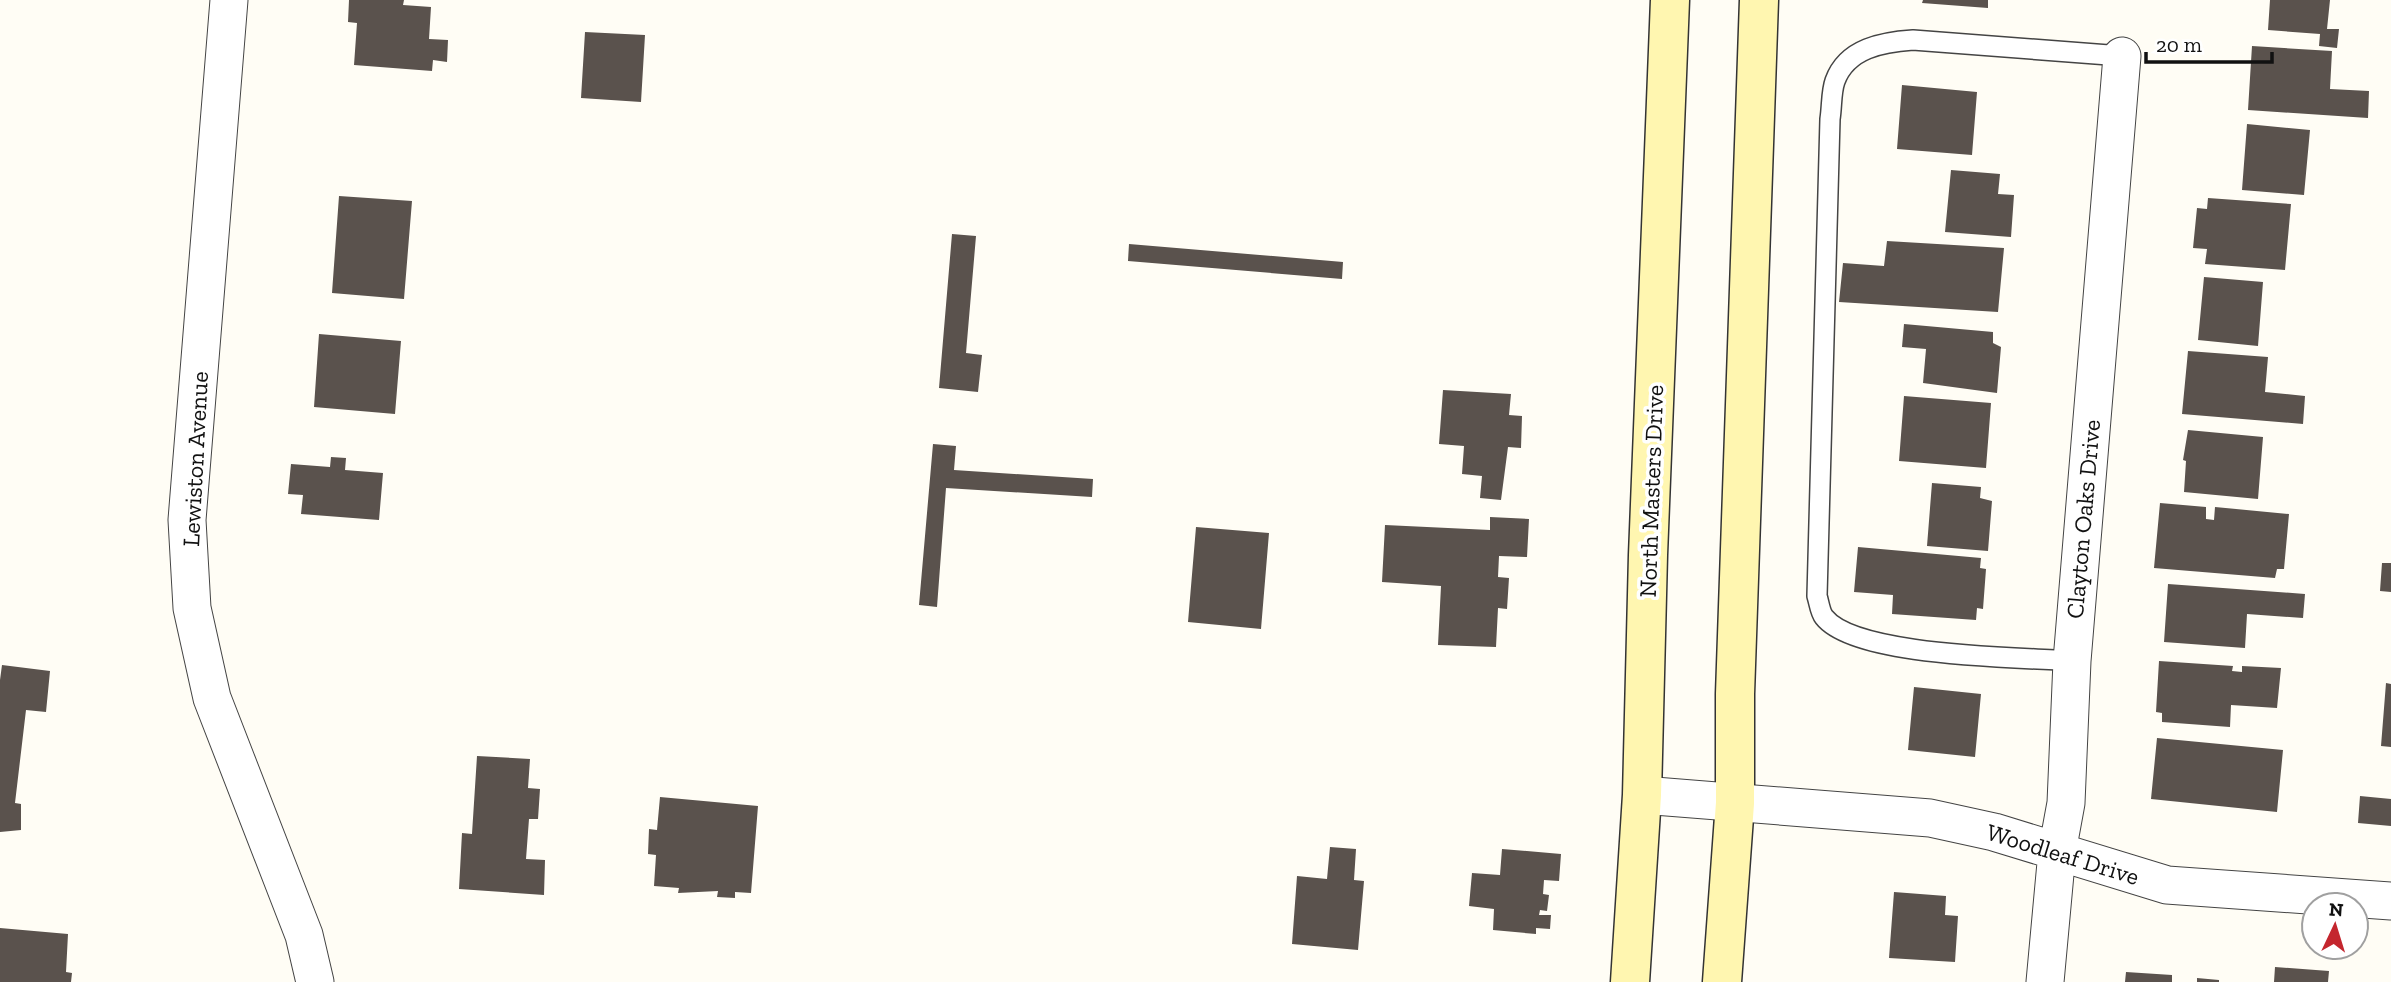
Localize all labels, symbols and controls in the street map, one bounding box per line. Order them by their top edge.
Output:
scale bar [2146,21,2272,65]
text: 20 m [2156,32,2202,57]
street label: Lewiston Avenue [176,371,214,547]
street label: North Masters Drive [1633,384,1669,598]
street label: Clayton Oaks Drive [2060,418,2106,620]
street label: Woodleaf Drive [1983,817,2143,891]
north arrow [2300,891,2370,961]
text: N [2328,898,2344,922]

